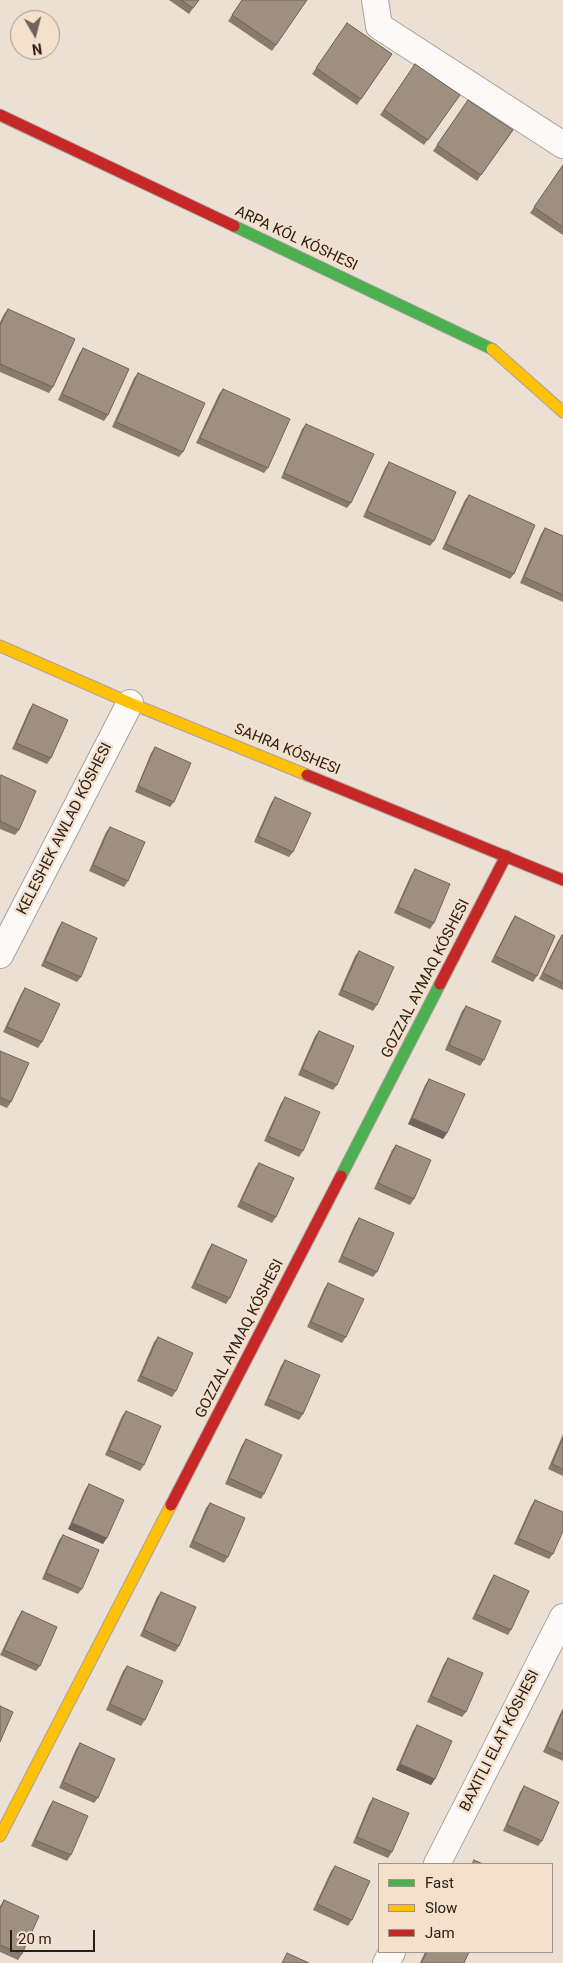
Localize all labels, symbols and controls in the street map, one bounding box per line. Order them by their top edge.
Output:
north arrow [10,10,60,60]
text: N [31,40,43,57]
street label: ARPA KÓL KÓSHESI [232,203,360,275]
street label: SAHRA KÓSHESI [231,721,343,779]
street label: KELESHEK AWLAD KÓSHESI [14,740,116,918]
street label: GOZZAL AYMAQ KÓSHESI [378,897,474,1061]
street label: GOZZAL AYMAQ KÓSHESI [192,1257,288,1421]
street label: BAXITLI ELAT KÓSHESI [457,1667,543,1815]
legend [378,1863,553,1953]
text: Fast [425,1874,454,1892]
text: Slow [425,1899,457,1917]
scale bar [12,1920,98,1952]
text: Jam [425,1924,455,1942]
text: 20 m [18,1930,52,1948]

